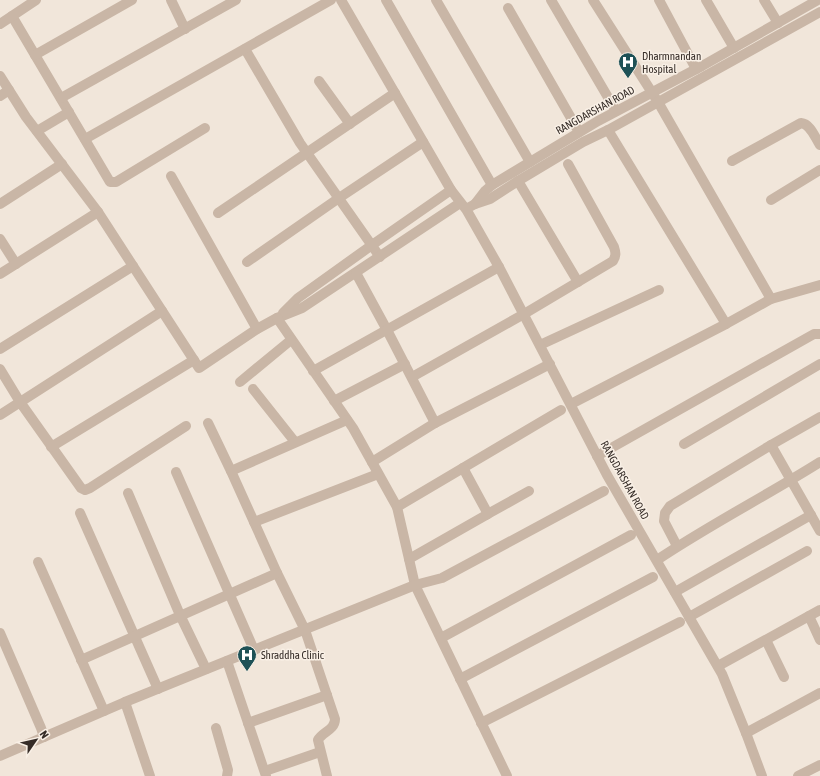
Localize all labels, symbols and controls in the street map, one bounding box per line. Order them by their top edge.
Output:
place label: Dharmnandan Hospital [642,50,701,75]
hospital icon: Dharmnandan Hospital [617,51,639,79]
street label: RANGDARSHAN ROAD [554,83,636,137]
street label: RANGDARSHAN ROAD [598,439,652,521]
hospital icon: Shraddha Clinic [236,644,258,672]
place label: Shraddha Clinic [261,649,325,661]
north arrow [16,720,56,760]
text: N [37,728,51,740]

